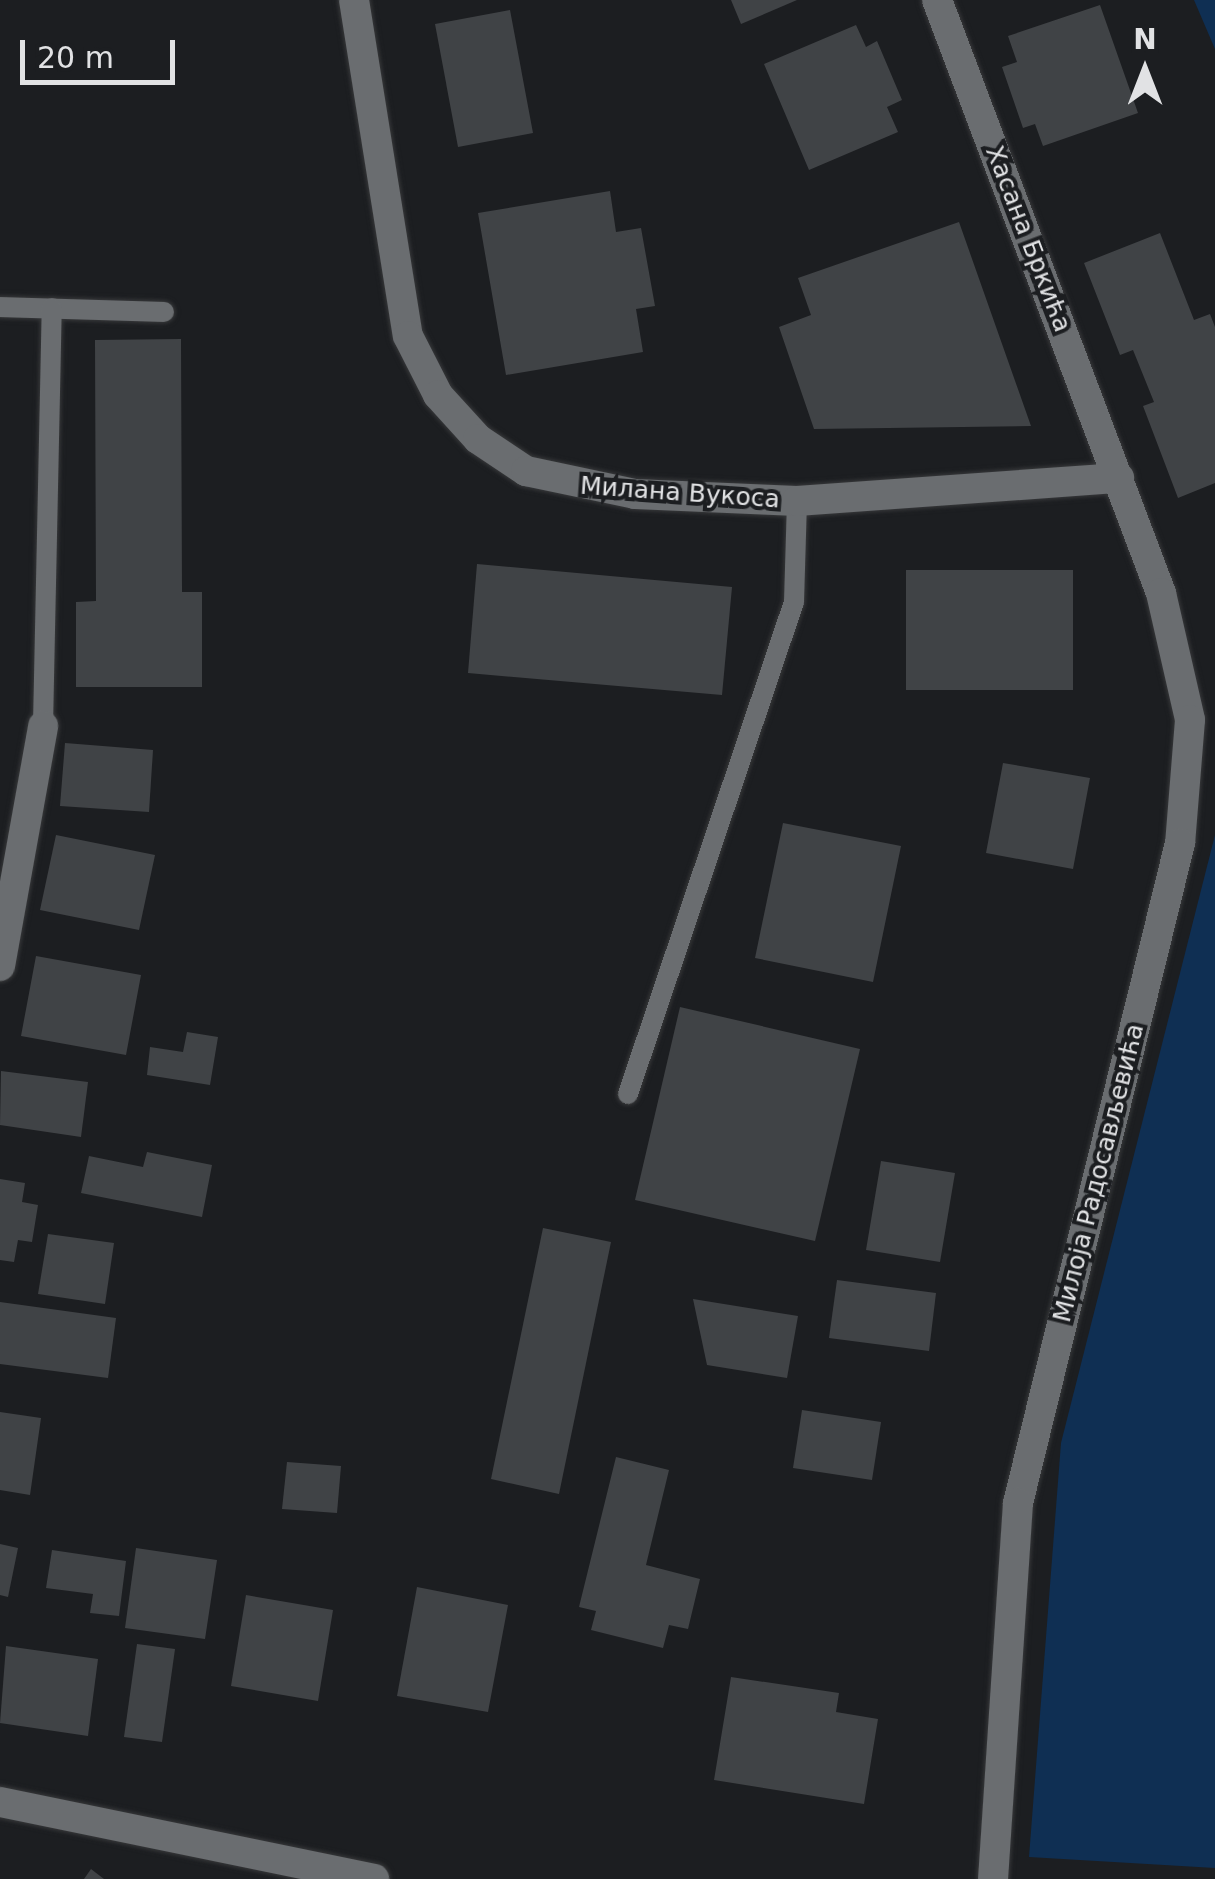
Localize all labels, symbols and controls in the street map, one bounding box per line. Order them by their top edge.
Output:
scale bar [25,20,180,82]
north arrow [1095,20,1195,120]
text: N [1133,23,1157,56]
text: 20 m [37,40,114,75]
street label: Хасана Бркића [979,142,1077,336]
street label: Милана Вукоса [579,471,781,515]
street label: Милоја Радосављевића [1047,1021,1151,1325]

